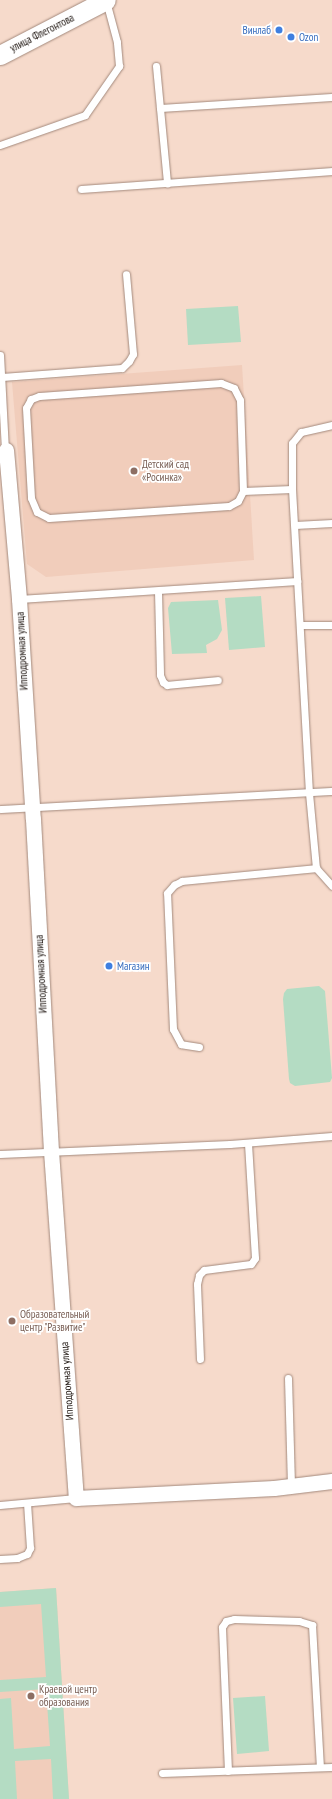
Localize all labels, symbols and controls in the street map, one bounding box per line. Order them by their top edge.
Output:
street label: улица Флегонтова [8,11,76,55]
place label: Винлаб [243,23,271,37]
marker: Винлаб [274,25,284,35]
place label: Ozon [299,30,318,44]
marker: Ozon [286,32,296,42]
place label: Детский сад «Росинка» [142,458,189,484]
marker: Детский сад «Росинка» [129,466,139,476]
street label: Ипподромная улица [13,611,31,691]
street label: Ипподромная улица [32,934,50,1014]
place label: Магазин [117,959,150,973]
marker: Магазин [104,961,114,971]
place label: Образовательный центр "Развитие" [20,1308,89,1334]
marker: Образовательный центр "Развитие" [7,1316,17,1326]
street label: Ипподромная улица [58,1341,76,1421]
place label: Краевой центр образования [39,1683,97,1709]
marker: Краевой центр образования [26,1691,36,1701]

